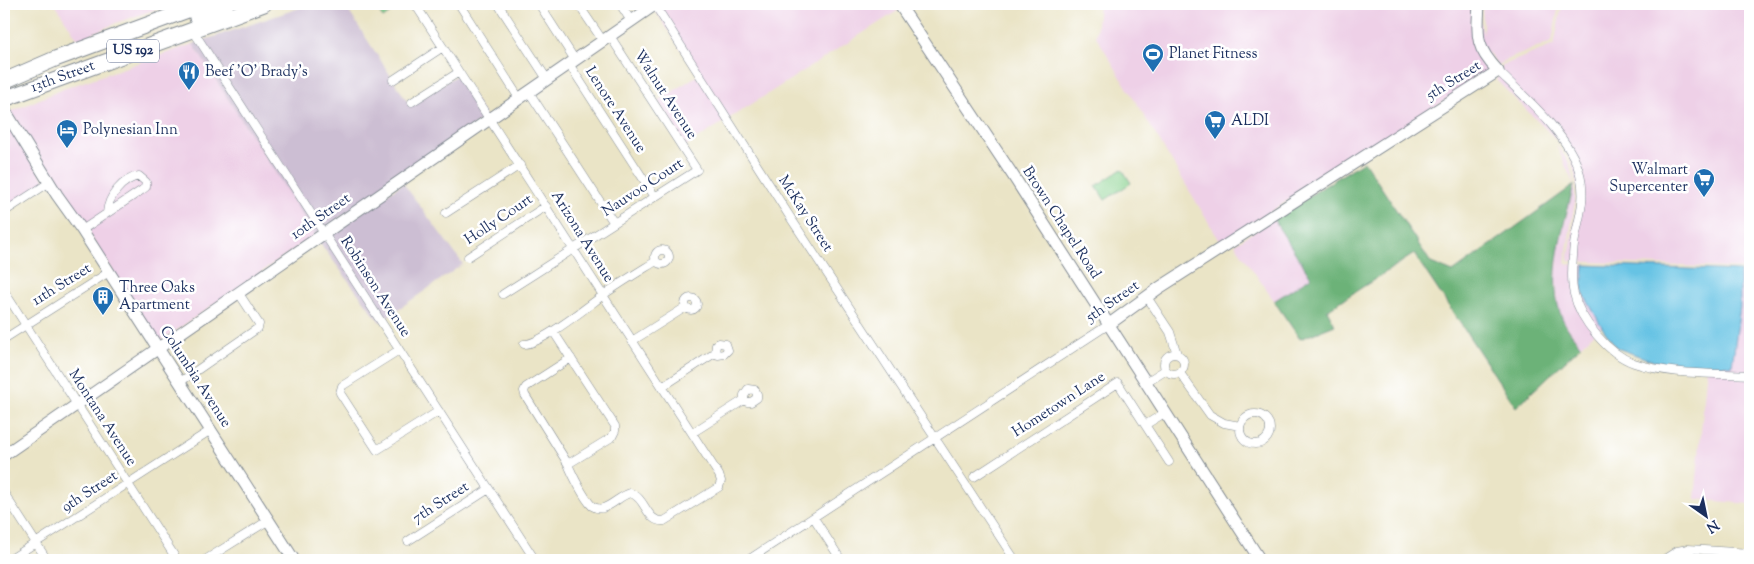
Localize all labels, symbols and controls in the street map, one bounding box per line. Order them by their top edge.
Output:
road number: US 192 [107,40,159,62]
sports icon: Planet Fitness [1141,42,1165,73]
place label: Planet Fitness [1169,44,1258,65]
street label: Walnut Avenue [628,46,702,144]
street label: 13th Street [28,56,98,98]
street label: 5th Street [1422,56,1485,107]
restaurant icon: Beef 'O' Brady's [177,60,201,91]
place label: Beef 'O' Brady's [205,62,308,83]
street label: Lenore Avenue [579,63,651,157]
supermarket icon: ALDI [1203,109,1227,140]
place label: ALDI [1231,111,1269,132]
hotel icon: Polynesian Inn [55,118,79,149]
place label: Polynesian Inn [83,120,178,141]
street label: Nauvoo Court [598,154,688,222]
place label: Walmart Supercenter [1609,160,1688,198]
street label: Brown Chapel Road [1017,163,1106,284]
supermarket icon: Walmart Supercenter [1692,167,1716,198]
street label: McKay Street [772,172,838,256]
street label: Arizona Avenue [545,187,619,287]
street label: 10th Street [287,189,355,245]
street label: Holly Court [461,189,537,251]
street label: Robinson Avenue [335,233,415,341]
street label: 11th Street [28,259,96,311]
street label: 5th Street [1081,276,1144,329]
place label: Three Oaks Apartment [119,278,195,316]
building icon: Three Oaks Apartment [91,285,115,316]
street label: Columbia Avenue [154,322,236,432]
street label: Montana Avenue [63,365,141,471]
street label: Hometown Lane [1008,367,1110,443]
street label: 9th Street [58,466,122,518]
street label: 7th Street [409,477,473,529]
north arrow [1682,492,1732,542]
text: N [1702,514,1722,537]

